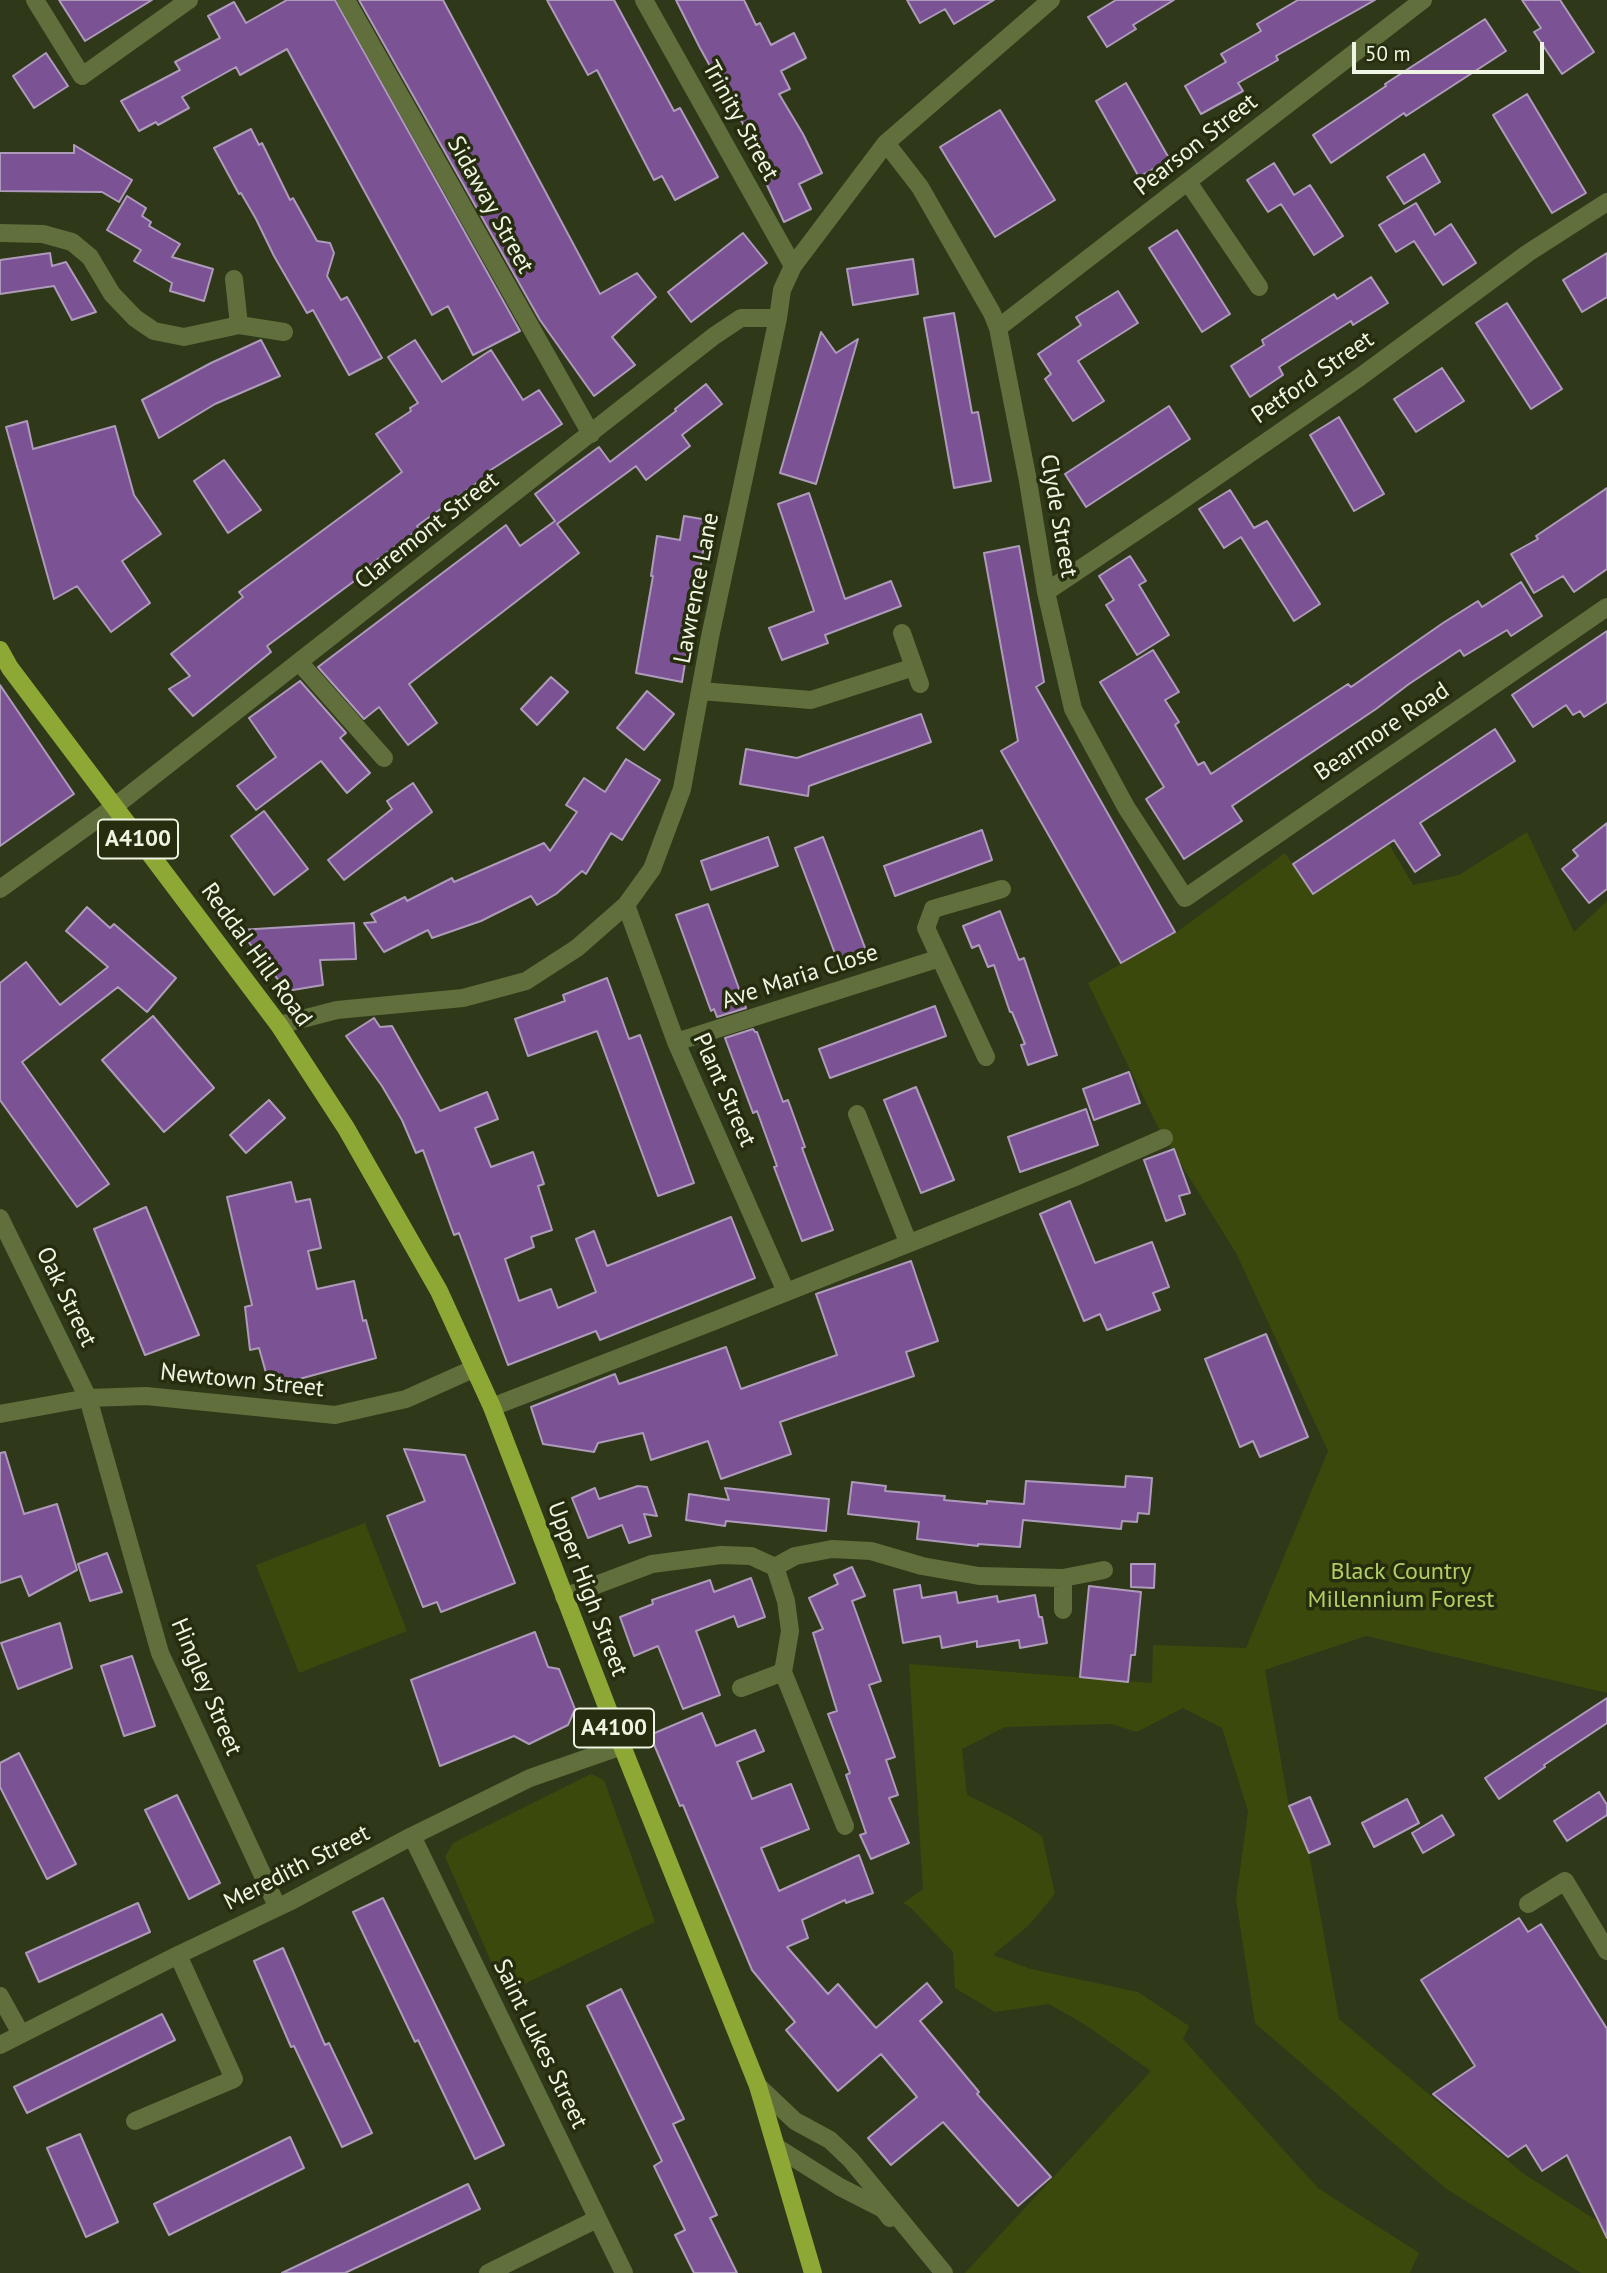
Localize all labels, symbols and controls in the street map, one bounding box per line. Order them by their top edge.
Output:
scale bar [1355,28,1548,72]
text: 50 m [1365,40,1411,67]
street label: Trinity Street [695,56,785,186]
street label: Pearson Street [1129,88,1263,202]
street label: Sidaway Street [440,131,540,279]
street label: Petford Street [1247,326,1379,430]
street label: Clyde Street [1033,452,1083,580]
street label: Claremont Street [349,466,505,596]
street label: Lawrence Lane [668,510,726,666]
street label: Bearmore Road [1309,676,1455,788]
road number: A4100 [98,820,178,859]
street label: Reddal Hill Road [194,878,318,1032]
street label: Ave Maria Close [718,938,882,1016]
street label: Plant Street [686,1029,762,1151]
street label: Oak Street [29,1242,103,1352]
street label: Newtown Street [159,1358,325,1404]
street label: Upper High Street [540,1498,634,1680]
park label: Black Country Millennium Forest [1307,1558,1495,1614]
street label: Hingley Street [164,1614,248,1760]
road number: A4100 [574,1708,654,1748]
street label: Meredith Street [219,1819,375,1917]
street label: Saint Lukes Street [487,1955,593,2133]

